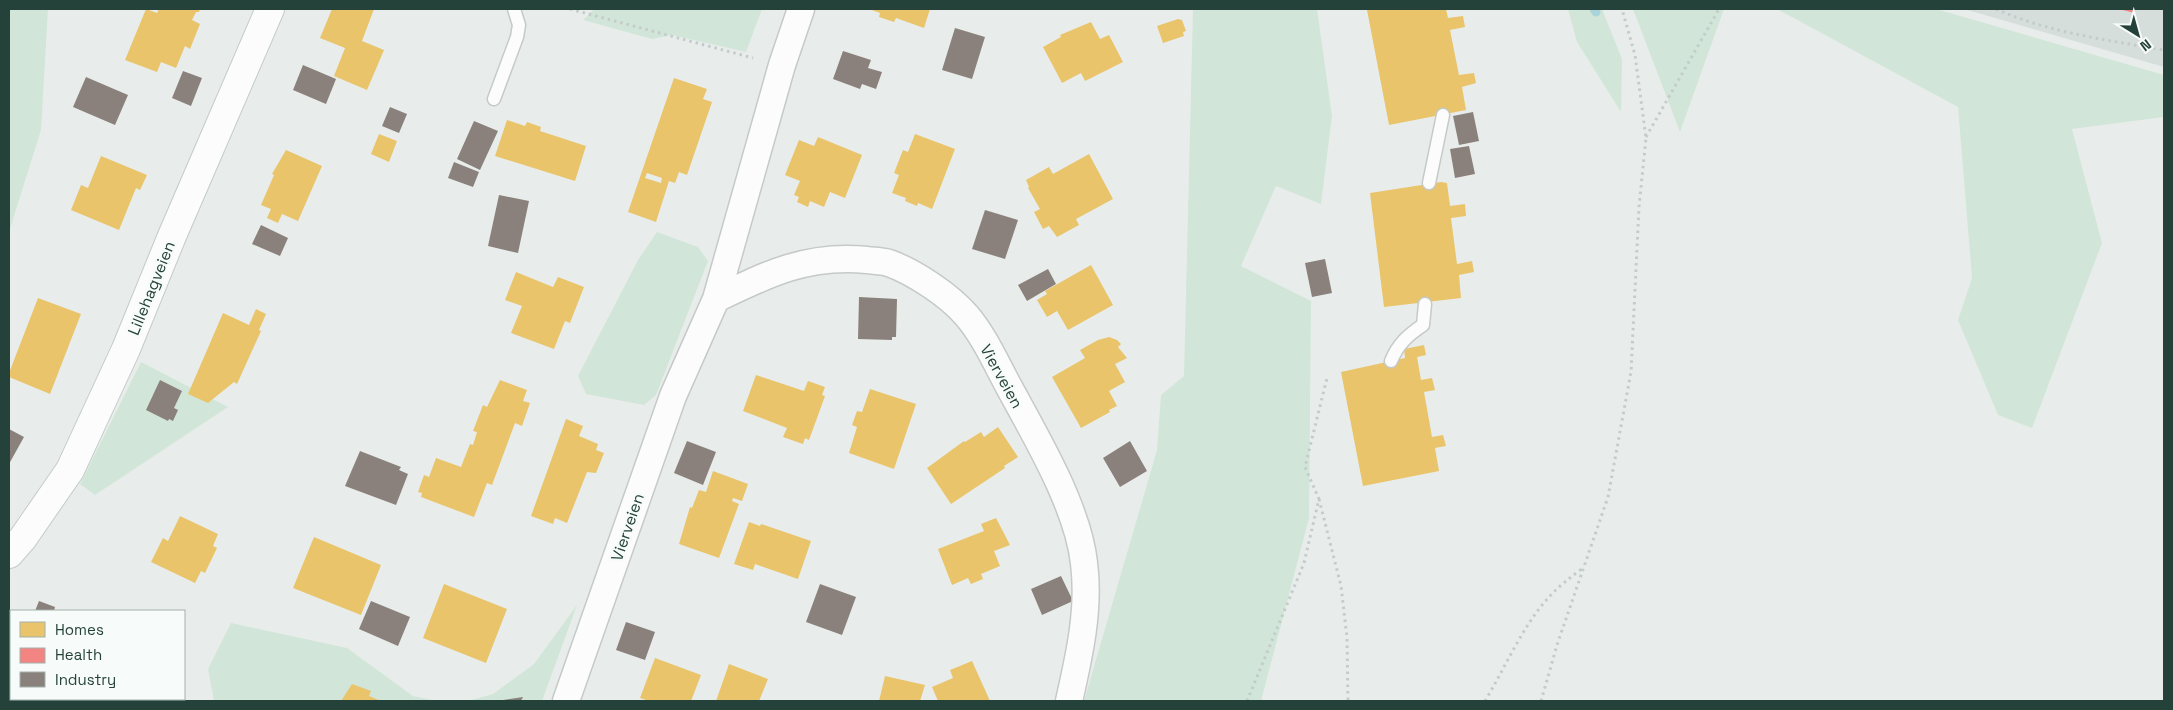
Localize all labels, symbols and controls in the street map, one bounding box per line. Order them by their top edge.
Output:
north arrow [2113,10,2163,60]
text: N [2137,35,2155,55]
street label: Lillehagveien [123,238,180,338]
street label: Vierveien [975,340,1028,412]
street label: Vierveien [606,491,649,564]
legend [10,610,185,700]
text: Homes [55,620,104,639]
text: Health [55,645,102,664]
text: Industry [55,670,116,689]

